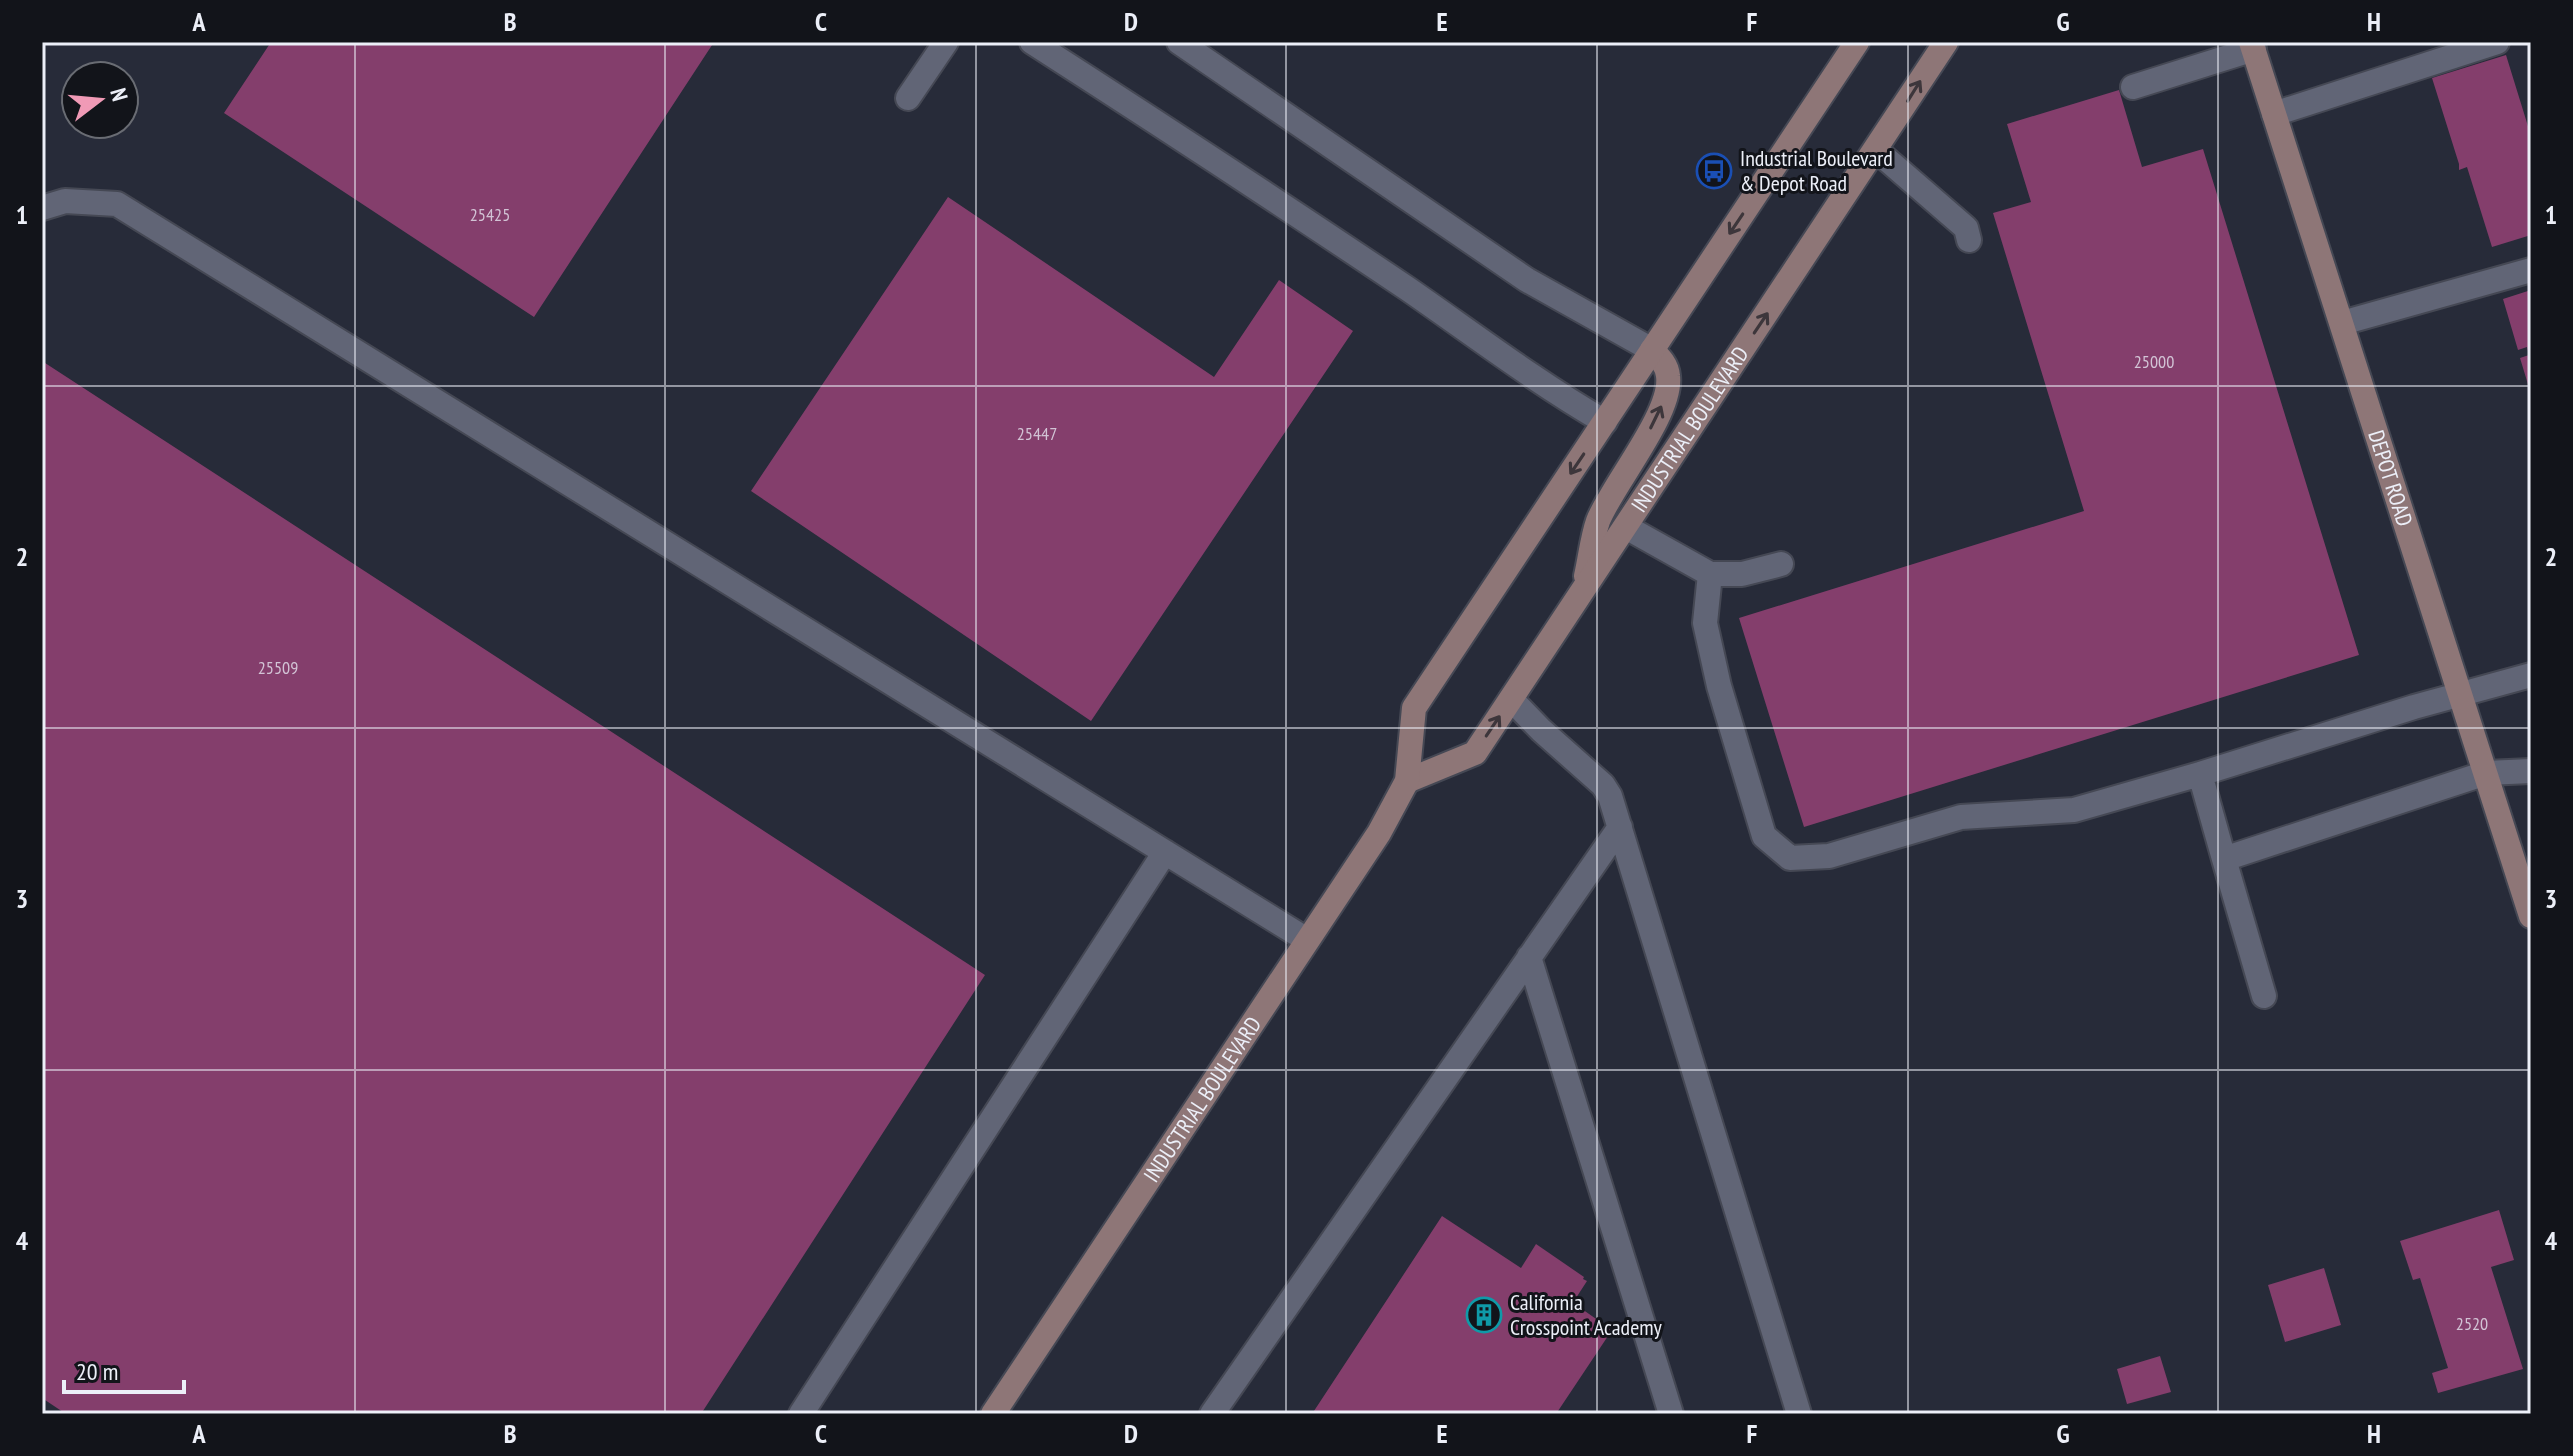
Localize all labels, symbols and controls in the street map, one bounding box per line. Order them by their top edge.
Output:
text: A [191,5,206,38]
text: B [504,5,517,38]
text: C [815,5,827,38]
text: D [1124,5,1138,38]
text: E [1436,5,1448,38]
text: F [1747,5,1758,38]
text: G [2056,5,2070,38]
text: H [2367,5,2381,38]
north arrow [60,60,140,140]
one-way arrow [1907,80,1923,103]
text: N [104,85,134,104]
place label: Industrial Boulevard & Depot Road [1740,144,1893,197]
bus stop icon: Industrial Boulevard & Depot Road [1695,152,1733,190]
text: 1 [16,198,28,231]
text: 1 [2545,198,2557,231]
house number: 25425 [470,203,510,226]
one-way arrow [1728,212,1744,234]
one-way arrow [1752,313,1769,335]
street label: INDUSTRIAL BOULEVARD [1625,341,1754,517]
house number: 25000 [2134,350,2174,373]
one-way arrow [1649,405,1664,429]
house number: 25447 [1017,422,1057,445]
street label: DEPOT ROAD [2362,427,2419,530]
one-way arrow [1569,452,1585,474]
text: 2 [16,540,28,573]
text: 2 [2545,540,2557,573]
house number: 25509 [258,656,298,679]
one-way arrow [1484,716,1501,738]
text: 3 [16,882,28,915]
text: 3 [2545,882,2557,915]
street label: INDUSTRIAL BOULEVARD [1137,1011,1267,1187]
text: 4 [16,1224,29,1257]
text: 4 [2545,1224,2558,1257]
place label: California Crosspoint Academy [1510,1288,1663,1341]
building icon: California Crosspoint Academy [1465,1296,1503,1334]
house number: 2520 [2456,1312,2488,1335]
scale bar [64,1344,184,1394]
text: 20 m [76,1356,118,1387]
text: A [191,1417,206,1450]
text: B [504,1417,517,1450]
text: C [815,1417,827,1450]
text: D [1124,1417,1138,1450]
text: E [1436,1417,1448,1450]
text: F [1747,1417,1758,1450]
text: G [2056,1417,2070,1450]
text: H [2367,1417,2381,1450]

